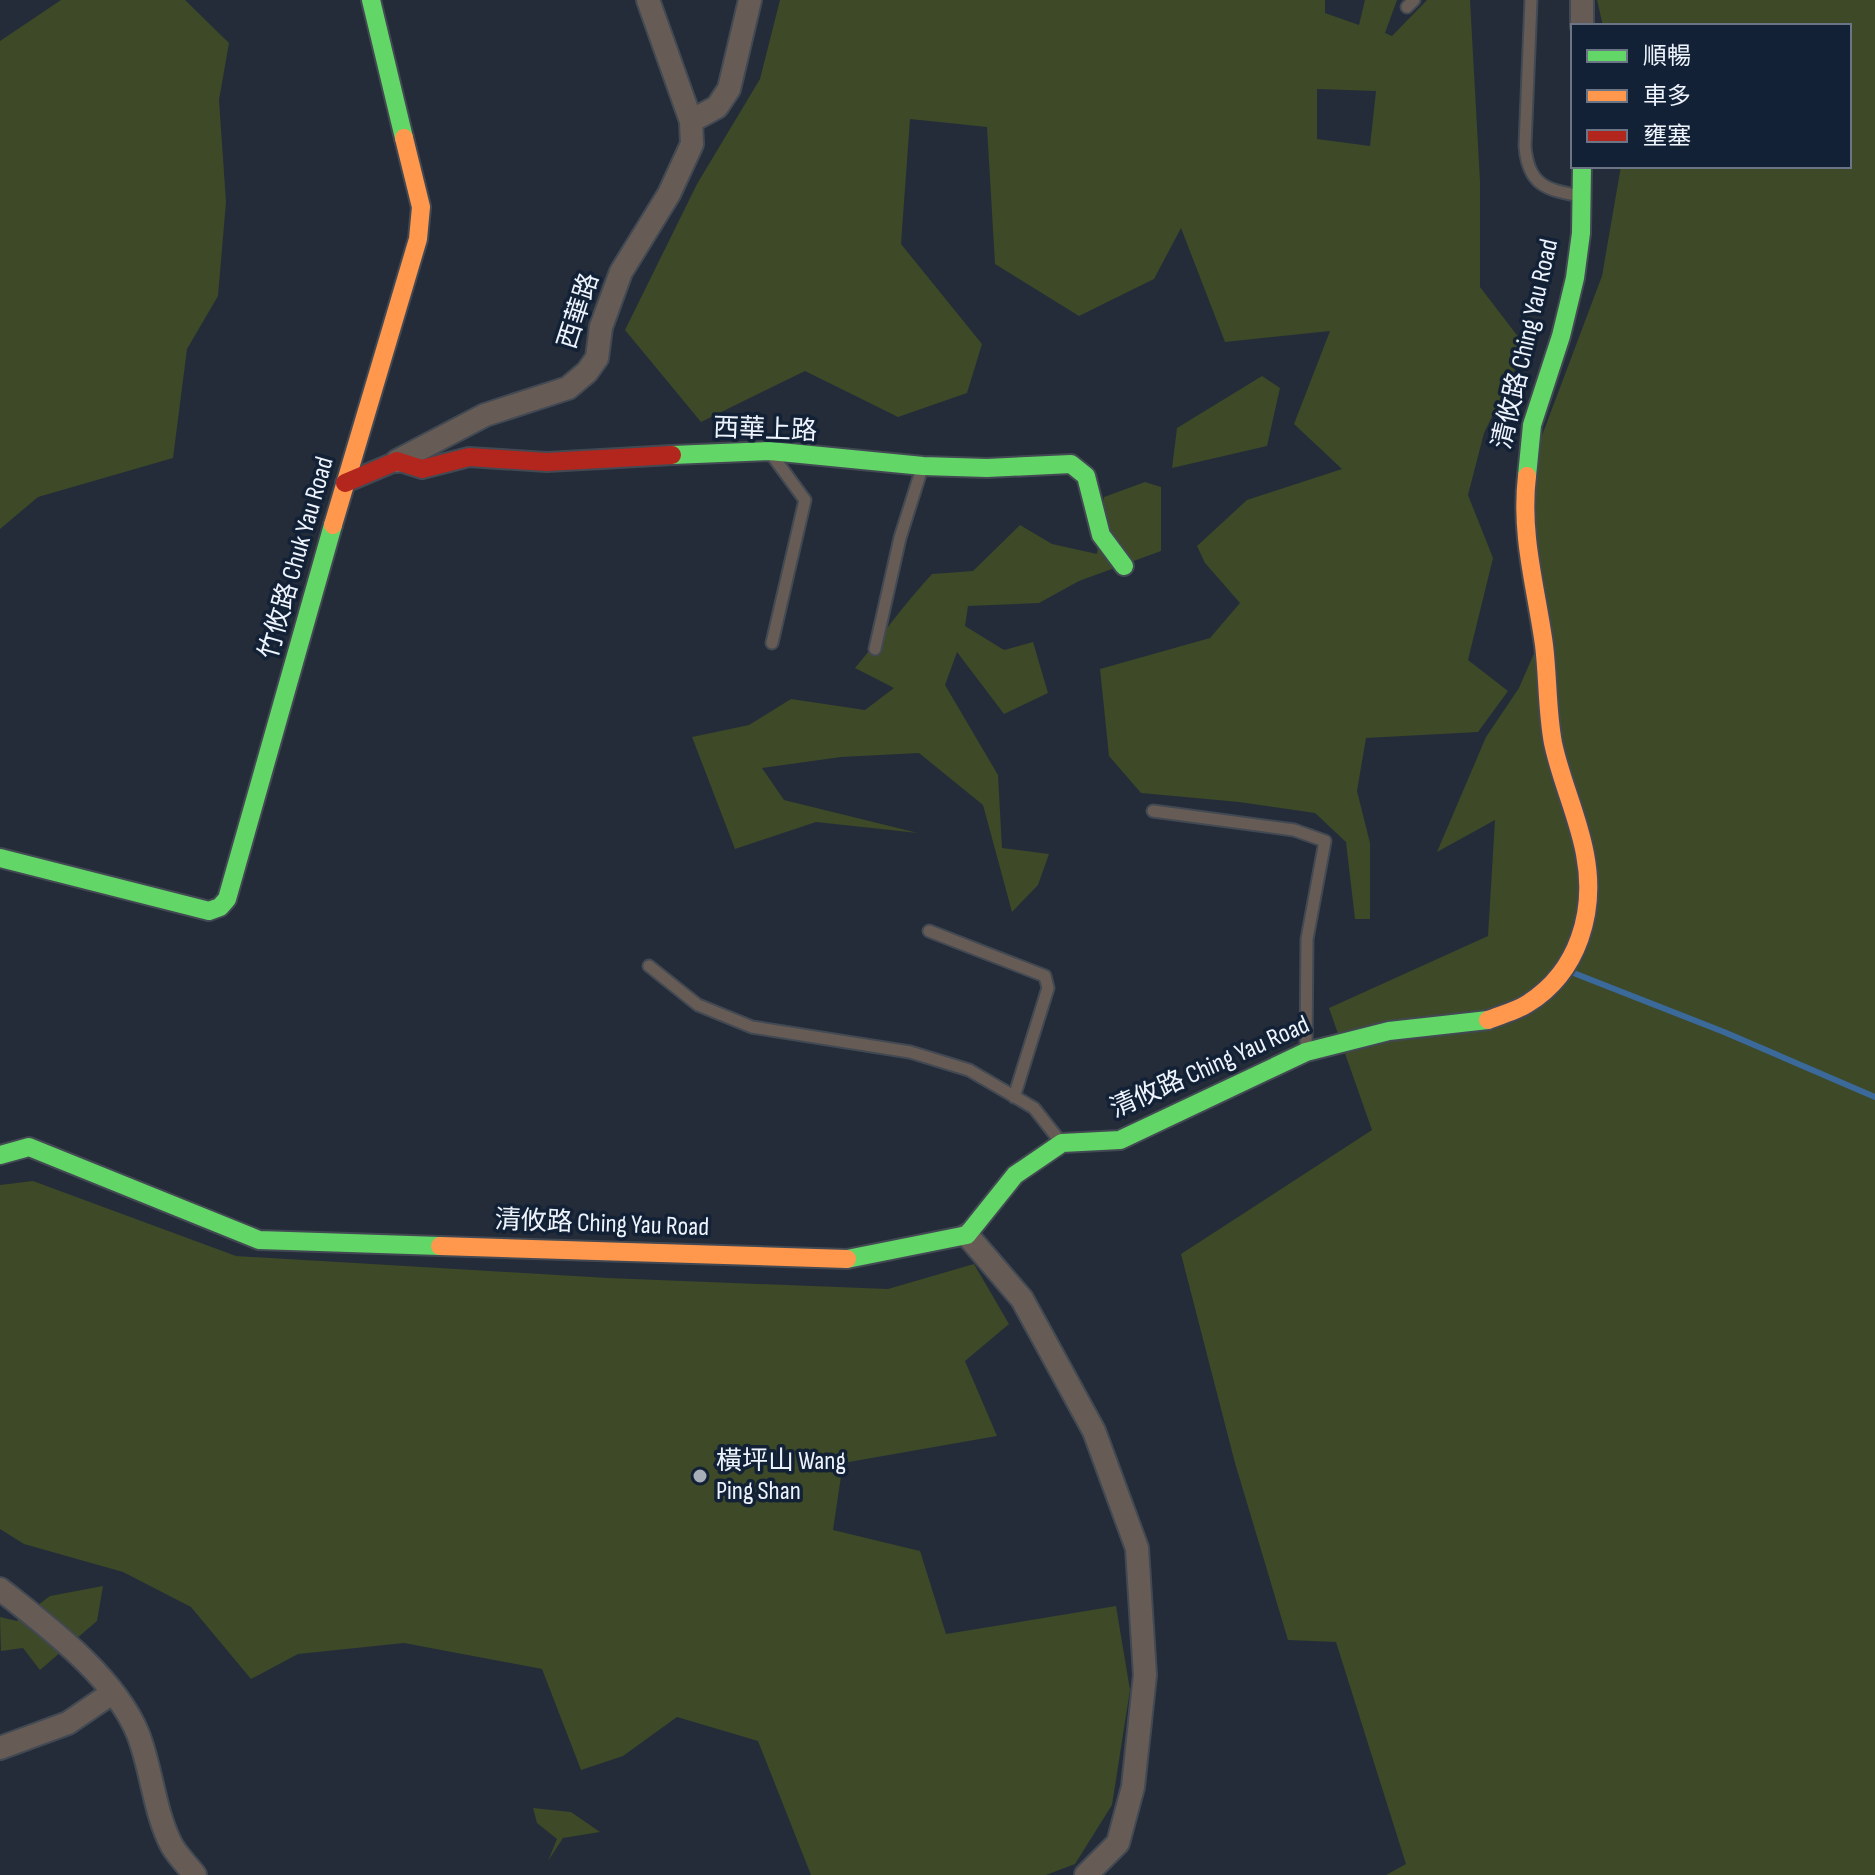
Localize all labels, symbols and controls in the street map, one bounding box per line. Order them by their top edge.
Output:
legend [1571,24,1851,168]
text: 順暢 [1643,42,1691,71]
text: 車多 [1643,82,1691,111]
text: 壅塞 [1643,122,1691,151]
street label: 清攸路 Ching Yau Road [1487,236,1565,452]
street label: 西華路 [552,269,606,353]
street label: 西華上路 [712,413,818,447]
street label: 竹攸路 Chuk Yau Road [253,453,341,663]
street label: 清攸路 Ching Yau Road [1106,1009,1314,1125]
street label: 清攸路 Ching Yau Road [494,1205,710,1243]
place label: 橫坪山 Wang Ping Shan [716,1446,846,1507]
marker: 橫坪山 Wang Ping Shan [691,1467,709,1485]

